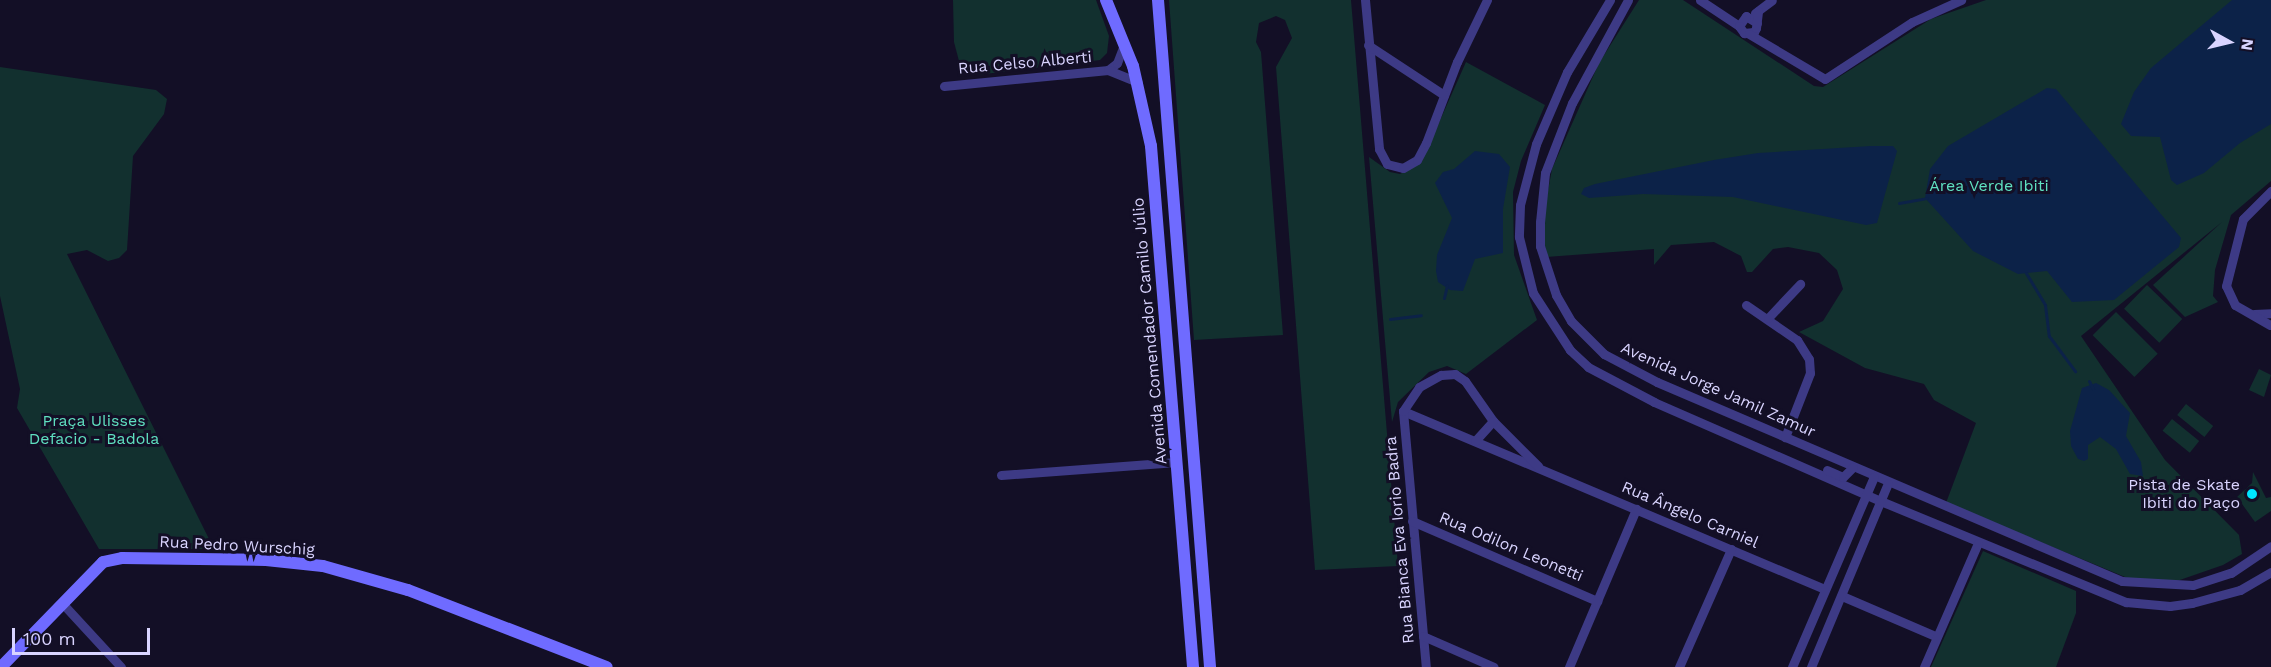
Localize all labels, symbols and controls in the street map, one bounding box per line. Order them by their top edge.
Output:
north arrow [2199,12,2259,72]
text: N [2237,37,2258,52]
street label: Rua Celso Alberti [957,48,1093,78]
park label: Área Verde Ibiti [1929,176,2049,196]
street label: Avenida Comendador Camilo Júlio [1129,196,1171,466]
street label: Avenida Jorge Jamil Zamur [1617,338,1819,442]
park label: Praça Ulisses Defacio - Badola [29,411,159,449]
street label: Rua Bianca Eva Iorio Badra [1381,435,1419,645]
place label: Pista de Skate Ibiti do Paço [2128,475,2240,513]
street label: Rua Ângelo Carniel [1618,477,1762,553]
marker: Pista de Skate Ibiti do Paço [2245,487,2259,501]
street label: Rua Odilon Leonetti [1436,508,1586,586]
street label: Rua Pedro Wurschig [158,532,316,560]
scale bar [15,616,153,654]
text: 100 m [23,628,76,649]

